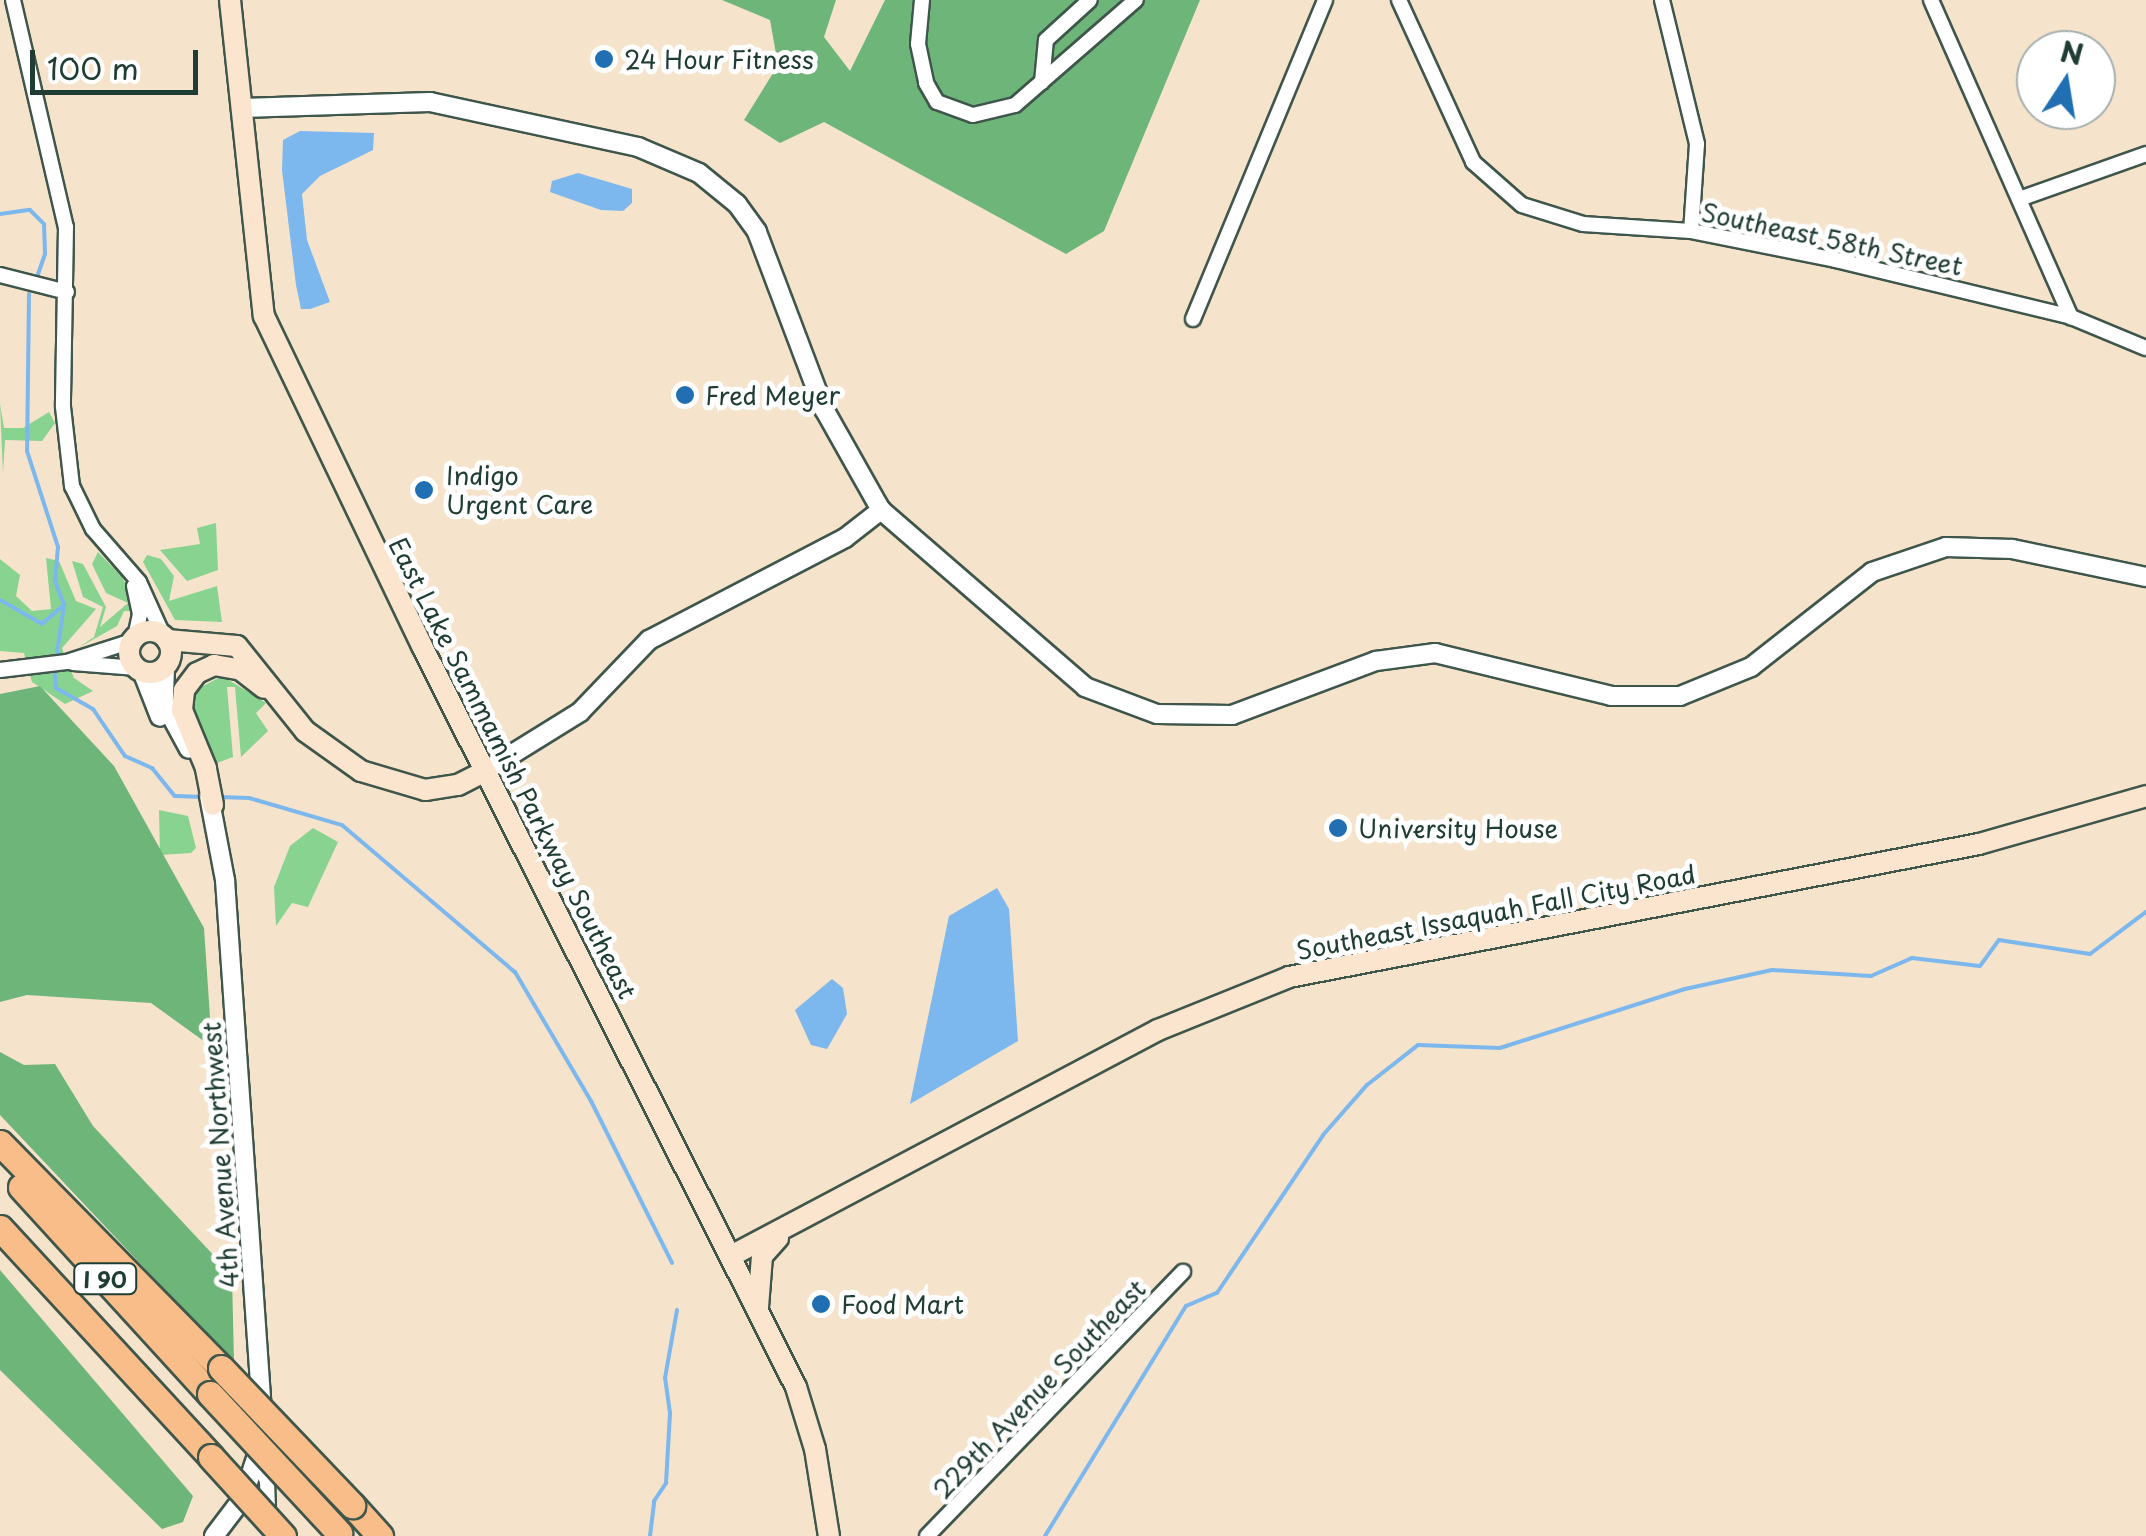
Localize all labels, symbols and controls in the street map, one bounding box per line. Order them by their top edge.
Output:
text: N [2057,29,2087,75]
scale bar [35,30,202,92]
north arrow [2016,30,2116,130]
place label: 24 Hour Fitness [624,44,815,74]
text: 100 m [47,45,139,90]
marker: 24 Hour Fitness [593,48,615,70]
street label: Southeast 58th Street [1699,197,1965,281]
place label: Fred Meyer [705,380,842,410]
marker: Fred Meyer [674,384,696,406]
place label: Indigo Urgent Care [446,461,594,520]
marker: Indigo Urgent Care [411,477,437,503]
street label: East Lake Sammamish Parkway Southeast [383,532,643,1004]
place label: University House [1358,813,1559,843]
marker: University House [1327,817,1349,839]
street label: Southeast Issaquah Fall City Road [1292,858,1700,966]
street label: 4th Avenue Northwest [196,1021,244,1289]
road number: I 90 [72,1262,138,1296]
street label: 229th Avenue Southeast [927,1273,1151,1505]
place label: Food Mart [841,1289,966,1319]
marker: Food Mart [810,1293,832,1315]

